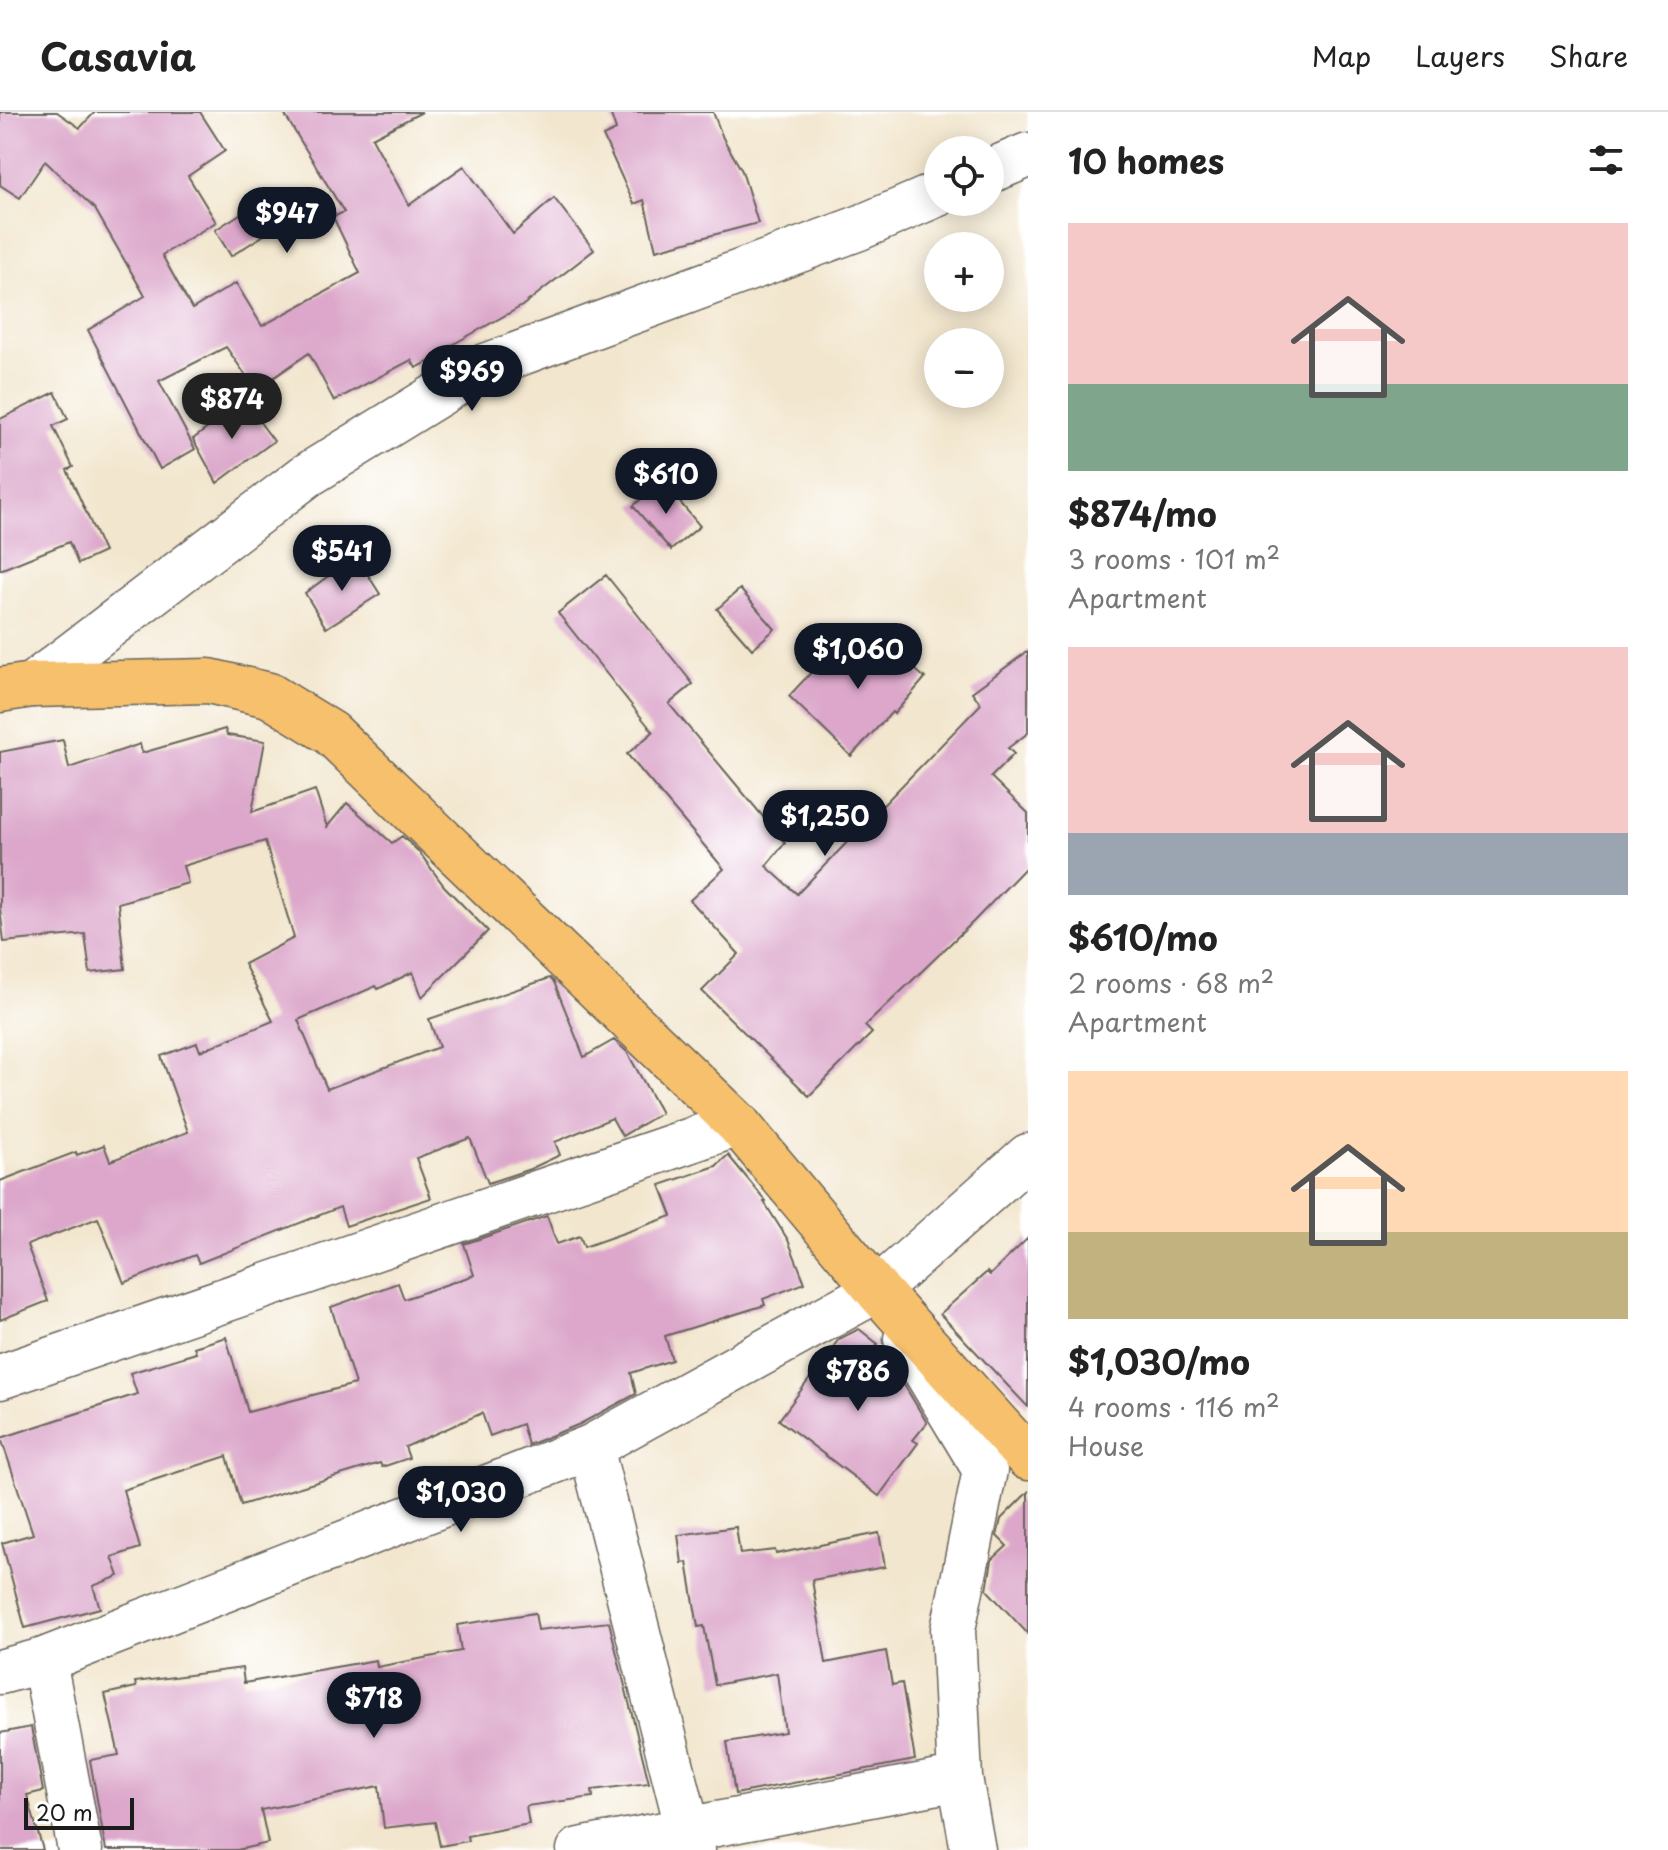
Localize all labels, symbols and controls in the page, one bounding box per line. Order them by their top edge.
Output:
text: Casavia [40,27,196,84]
text: Map [1311,34,1371,77]
text: Layers [1415,34,1505,77]
text: Share [1549,34,1628,77]
text: 10 homes [1068,134,1224,186]
map controls [924,136,1004,408]
button: locate [924,136,1004,216]
icon: filters [1584,138,1628,182]
pin: $947 [240,187,334,255]
text: $947 [255,193,319,232]
button: + [924,232,1004,312]
icon: home [1276,275,1420,419]
button: − [924,328,1004,408]
pin: $969 [425,345,519,413]
text: $969 [439,351,505,390]
pin: $874 [185,373,279,441]
text: $874 [200,379,264,418]
pin: $610 [619,448,713,516]
text: $610 [633,454,699,493]
text: $874/mo [1068,487,1217,539]
pin: $541 [295,525,389,593]
text: $541 [311,531,373,570]
text: 3 rooms · 101 m² [1068,539,1280,578]
text: Apartment [1068,578,1207,617]
pin: $1,060 [793,623,923,691]
text: $1,060 [812,629,904,668]
icon: home [1276,699,1420,843]
pin: $1,250 [760,790,890,858]
text: $1,250 [781,796,869,835]
text: $610/mo [1068,911,1218,963]
text: 2 rooms · 68 m² [1068,963,1274,1002]
text: Apartment [1068,1002,1207,1041]
icon: home [1276,1123,1420,1267]
text: $1,030/mo [1068,1335,1250,1387]
pin: $786 [811,1345,905,1413]
text: $786 [826,1351,890,1390]
text: 4 rooms · 116 m² [1068,1387,1280,1426]
text: House [1068,1426,1144,1465]
pin: $1,030 [396,1466,526,1534]
text: $1,030 [416,1472,506,1511]
pin: $718 [327,1672,421,1740]
text: $718 [345,1678,403,1717]
scale bar [24,1794,134,1830]
text: 20 m [36,1795,93,1828]

